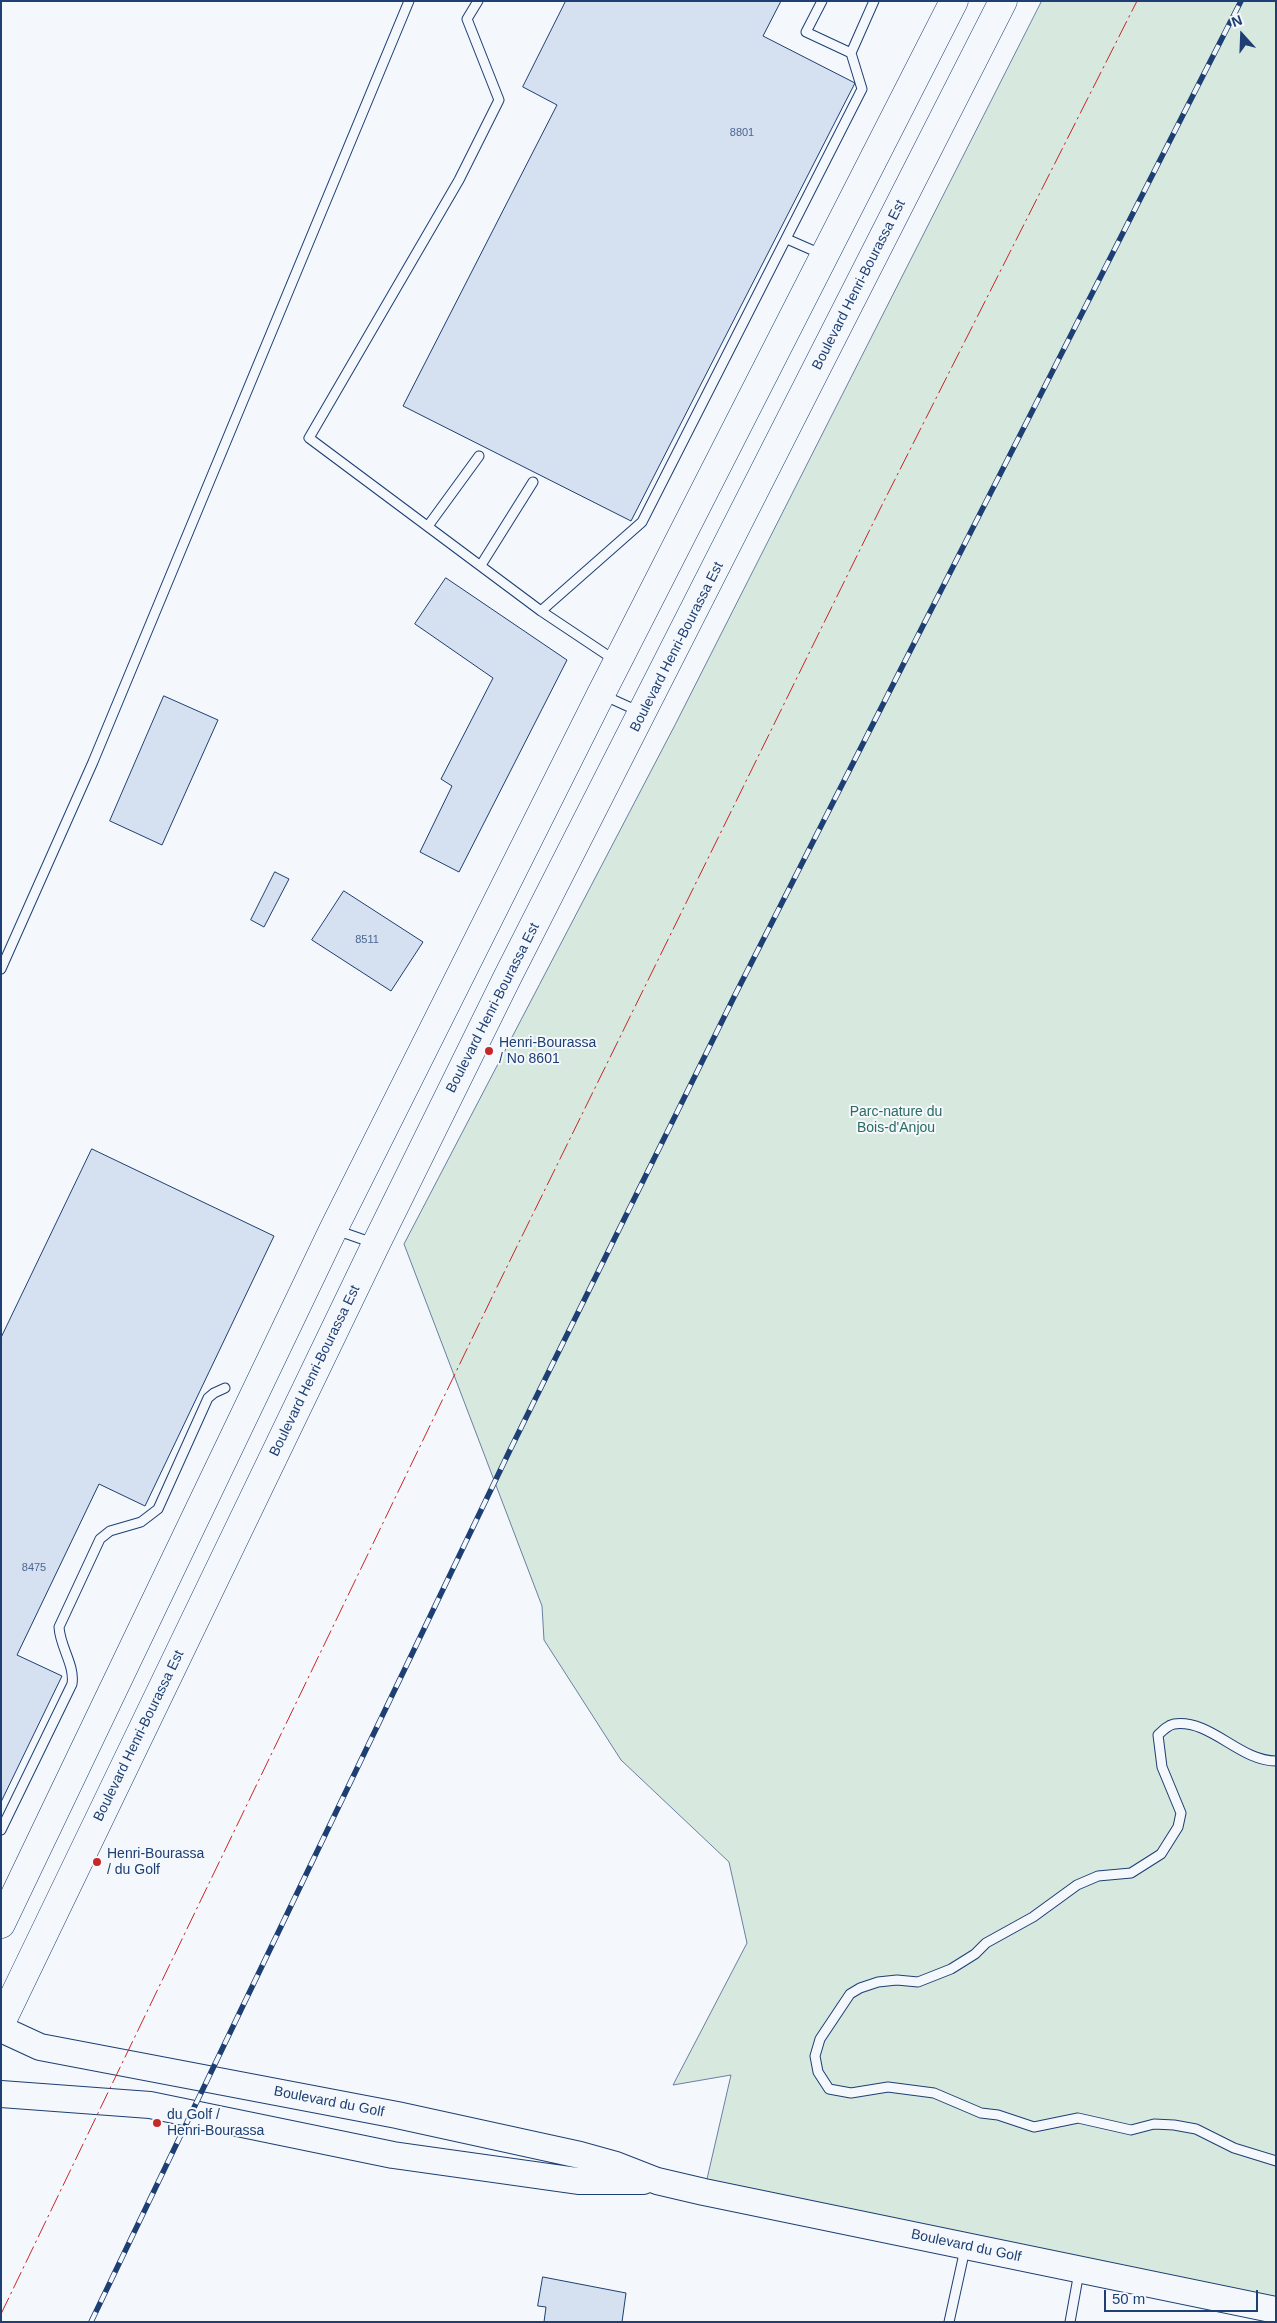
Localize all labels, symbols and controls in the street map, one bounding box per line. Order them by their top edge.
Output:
north arrow [1217,10,1267,60]
text: N [1229,12,1244,30]
house number: 8801 [730,126,754,140]
street label: Boulevard Henri-Bourassa Est [809,197,909,373]
street label: Boulevard Henri-Bourassa Est [627,559,727,735]
street label: Boulevard Henri-Bourassa Est [443,920,543,1096]
house number: 8511 [355,933,379,947]
place label: Henri-Bourassa / No 8601 [499,1035,596,1068]
marker: Henri-Bourassa / No 8601 [483,1045,495,1057]
park label: Parc-nature du Bois-d'Anjou [850,1104,942,1136]
street label: Boulevard Henri-Bourassa Est [266,1283,364,1459]
house number: 8475 [22,1561,46,1575]
street label: Boulevard Henri-Bourassa Est [90,1648,188,1824]
place label: Henri-Bourassa / du Golf [107,1846,204,1878]
marker: Henri-Bourassa / du Golf [91,1856,103,1868]
street label: Boulevard du Golf [272,2083,386,2121]
place label: du Golf / Henri-Bourassa [167,2107,264,2140]
marker: du Golf / Henri-Bourassa [151,2117,163,2129]
street label: Boulevard du Golf [909,2226,1023,2266]
scale bar [1107,2280,1261,2312]
text: 50 m [1112,2290,1145,2307]

